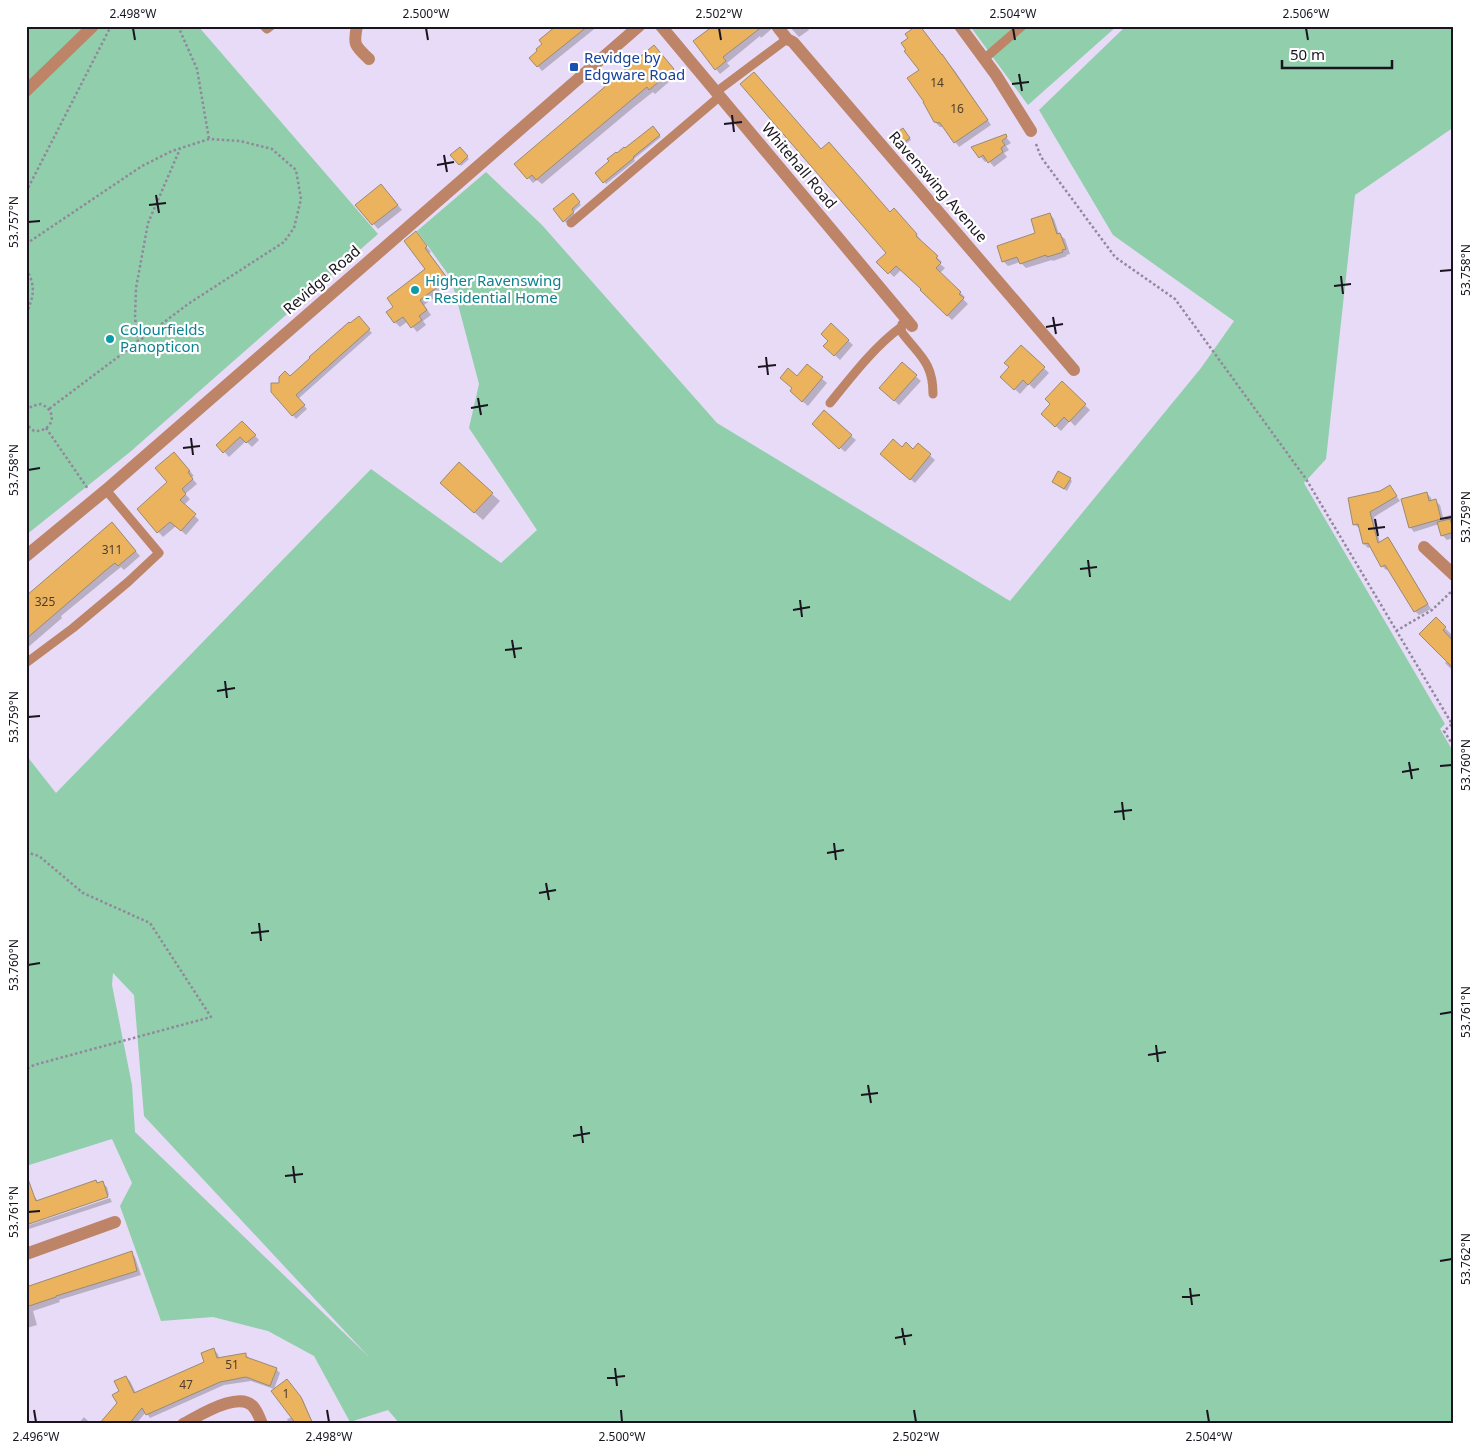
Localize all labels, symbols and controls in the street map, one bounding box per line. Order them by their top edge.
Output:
text: 2.498°W [110,5,156,22]
text: 2.500°W [403,5,449,22]
text: 2.502°W [696,5,742,22]
text: 2.504°W [990,5,1036,22]
text: 2.506°W [1283,5,1329,22]
scale bar [1282,38,1392,70]
text: 50 m [1290,44,1325,64]
place label: Revidge by Edgware Road [584,47,685,84]
marker: Revidge by Edgware Road [568,61,580,73]
house number: 14 [930,74,944,91]
house number: 16 [950,100,964,117]
street label: Whitehall Road [758,118,842,213]
street label: Ravenswing Avenue [885,127,993,246]
text: 53.757°N [5,196,22,248]
street label: Revidge Road [279,240,364,318]
text: 53.758°N [1457,244,1474,296]
place label: Higher Ravenswing - Residential Home [425,270,561,307]
marker: Higher Ravenswing - Residential Home [409,284,421,296]
place label: Colourfields Panopticon [120,319,205,356]
marker: Colourfields Panopticon [104,333,116,345]
text: 53.758°N [5,444,22,496]
text: 53.759°N [1457,491,1474,543]
house number: 311 [102,541,122,558]
house number: 325 [35,593,55,610]
text: 53.759°N [5,691,22,743]
text: 53.760°N [1457,739,1474,791]
text: 53.760°N [5,939,22,991]
text: 53.761°N [1457,986,1474,1038]
text: 53.761°N [5,1186,22,1238]
text: 53.762°N [1457,1233,1474,1285]
house number: 51 [225,1356,239,1373]
house number: 47 [179,1376,193,1393]
house number: 1 [283,1385,289,1402]
text: 2.496°W [13,1428,59,1445]
text: 2.498°W [306,1428,352,1445]
text: 2.500°W [599,1428,645,1445]
text: 2.502°W [893,1428,939,1445]
text: 2.504°W [1186,1428,1232,1445]

